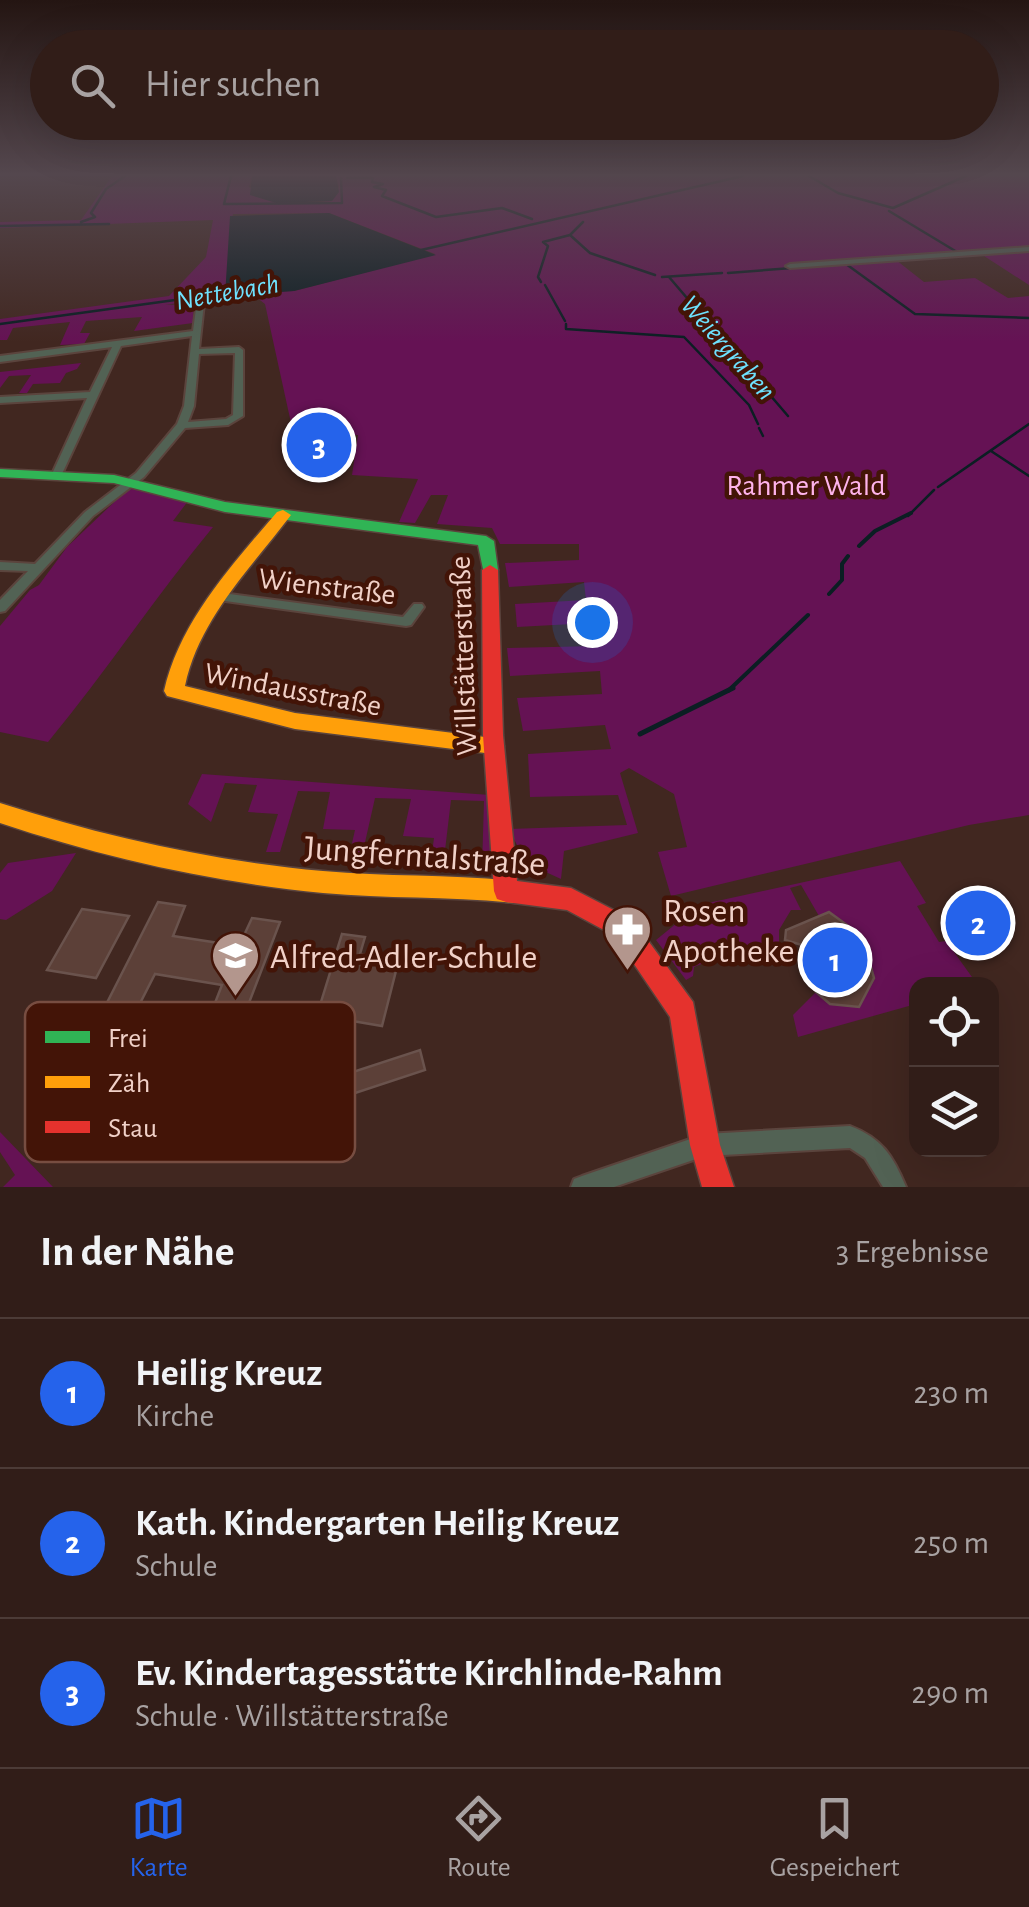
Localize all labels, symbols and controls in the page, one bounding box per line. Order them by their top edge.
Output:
search box [30,30,999,140]
icon: search [65,58,120,113]
text: Hier suchen [145,66,321,104]
water label: Nettebach [174,270,281,316]
water label: Weiergraben [675,291,780,406]
pin: 3 [286,408,352,482]
park label: Rahmer Wald [726,471,886,501]
street label: Willstätterstraße [446,555,482,756]
street label: Wienstraße [257,564,397,610]
your location [567,597,618,648]
street label: Windausstraße [202,658,384,722]
street label: Jungferntalstraße [303,831,546,882]
pin: 2 [946,886,1010,960]
place label: Rosen Apotheke [663,894,795,969]
pharmacy icon: Rosen Apotheke [602,904,654,972]
pin: 1 [802,922,868,998]
school or university icon: Alfred-Adler-Schule [209,930,261,998]
place label: Alfred-Adler-Schule [270,940,538,975]
map controls [909,977,999,1157]
button: locate [909,977,999,1067]
legend [25,1002,355,1162]
text: Frei [108,1025,148,1053]
button: layers [909,1067,999,1157]
text: Zäh [108,1070,150,1098]
text: Stau [108,1115,157,1143]
text: In der Nähe [40,1231,235,1273]
text: 3 Ergebnisse [836,1236,989,1268]
text: Heilig Kreuz [135,1355,322,1393]
text: 1 [67,1377,78,1409]
text: 230 m [913,1377,989,1409]
text: Kirche [135,1400,214,1432]
text: Kath. Kindergarten Heilig Kreuz [135,1505,619,1543]
text: 2 [65,1527,80,1559]
text: 250 m [913,1527,989,1559]
text: Schule [135,1550,217,1582]
text: Ev. Kindertagesstätte Kirchlinde-Rahm [135,1655,723,1693]
text: 3 [66,1677,79,1709]
text: 290 m [912,1677,989,1709]
text: Schule · Willstätterstraße [135,1700,449,1732]
tab: Karte [130,1791,188,1885]
tab: Route [447,1791,511,1885]
tab: Gespeichert [770,1791,899,1885]

